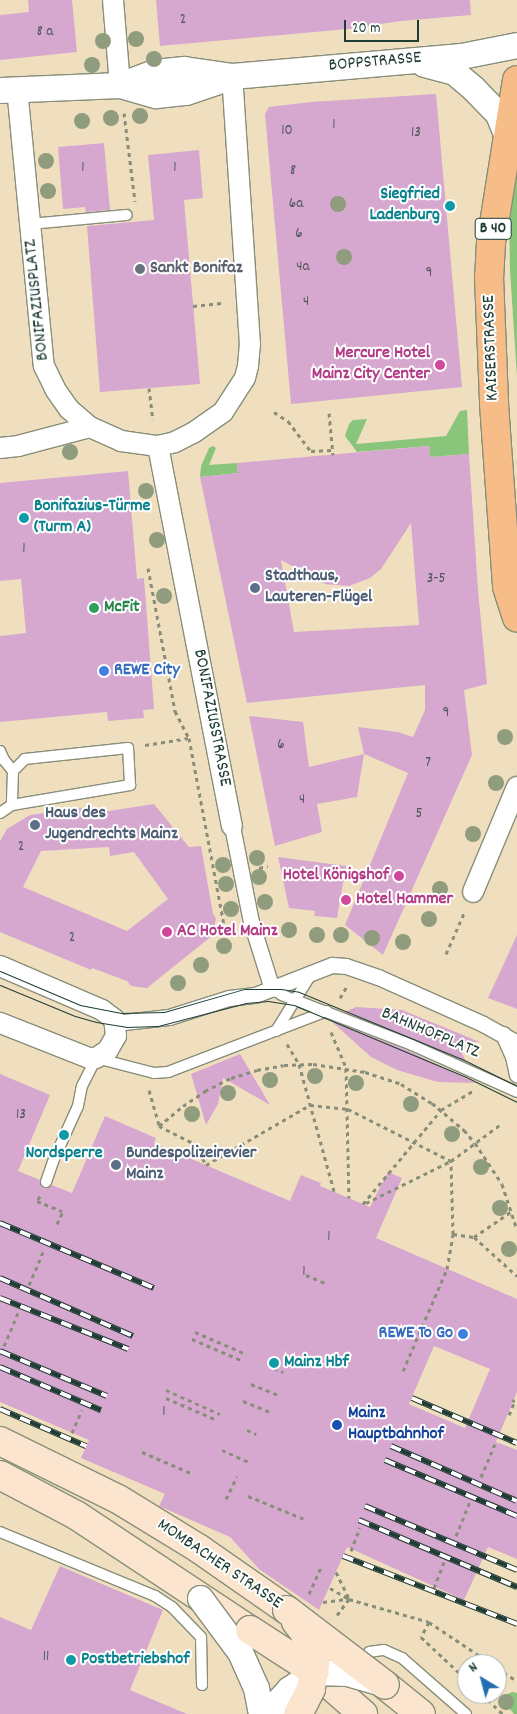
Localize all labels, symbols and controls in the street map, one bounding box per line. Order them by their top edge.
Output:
scale bar [347,10,422,42]
house number: 2 [180,12,186,30]
text: 20 m [352,18,380,40]
house number: 8 a [37,24,53,42]
street label: BOPPSTRASSE [328,48,422,78]
house number: 1 [332,117,336,135]
house number: 10 [281,123,293,141]
house number: 13 [411,125,421,143]
house number: 1 [81,160,85,178]
house number: 1 [173,160,177,178]
house number: 8 [290,163,296,181]
place label: Siegfried Ladenburg [369,185,440,228]
house number: 6a [289,196,303,214]
marker: Siegfried Ladenburg [444,200,456,212]
road number: B 40 [474,215,512,242]
house number: 6 [295,226,303,244]
street label: BONIFAZIUSPLATZ [21,238,55,362]
place label: Sankt Bonifaz [150,258,243,280]
house number: 4a [296,259,310,277]
marker: Sankt Bonifaz [134,263,146,275]
house number: 9 [426,265,432,283]
house number: 4 [303,294,309,312]
street label: KAISERSTRASSE [479,294,505,402]
place label: Mercure Hotel Mainz City Center [312,344,430,386]
marker: Mercure Hotel Mainz City Center [434,359,446,371]
place label: Bonifazius-Türme (Turm A) [34,497,150,540]
marker: Bonifazius-Türme (Turm A) [18,512,30,524]
house number: 1 [22,541,26,559]
place label: Stadthaus, Lauteren-Flügel [265,567,372,610]
house number: 3-5 [427,571,445,589]
marker: Stadthaus, Lauteren-Flügel [249,582,261,594]
place label: McFit [104,597,140,619]
marker: McFit [88,602,100,614]
street label: BONIFAZIUSSTRASSE [187,648,235,788]
place label: REWE City [114,660,180,682]
marker: REWE City [98,665,110,677]
house number: 9 [443,705,449,723]
house number: 6 [277,737,285,755]
house number: 7 [425,755,431,773]
house number: 4 [299,792,305,810]
place label: Haus des Jugendrechts Mainz [45,804,178,846]
house number: 5 [416,806,422,824]
marker: Haus des Jugendrechts Mainz [29,819,41,831]
house number: 2 [18,839,24,857]
place label: Hotel Königshof [283,865,389,887]
marker: Hotel Königshof [393,870,405,882]
place label: Hotel Hammer [356,889,453,911]
marker: Hotel Hammer [340,894,352,906]
place label: AC Hotel Mainz [177,921,277,943]
marker: AC Hotel Mainz [161,926,173,938]
house number: 2 [69,930,75,948]
street label: BAHNHOFPLATZ [378,1004,482,1064]
house number: 13 [16,1107,26,1125]
marker: Nordsperre [58,1129,70,1141]
place label: Nordsperre [25,1143,103,1165]
place label: Bundespolizeirevier Mainz [126,1144,256,1186]
marker: Bundespolizeirevier Mainz [110,1159,122,1171]
house number: 1 [327,1229,331,1247]
house number: 1 [302,1264,306,1282]
place label: REWE To Go [379,1323,453,1345]
marker: REWE To Go [457,1328,469,1340]
place label: Mainz Hbf [284,1352,349,1374]
marker: Mainz Hbf [268,1357,280,1369]
house number: 1 [162,1404,166,1422]
place label: Mainz Hauptbahnhof [348,1404,444,1446]
marker: Mainz Hauptbahnhof [330,1418,344,1432]
street label: MOMBACHER STRASSE [152,1515,286,1615]
house number: 11 [43,1649,49,1667]
place label: Postbetriebshof [81,1649,190,1671]
marker: Postbetriebshof [65,1654,77,1666]
north arrow [457,1654,507,1704]
text: N [465,1658,482,1678]

